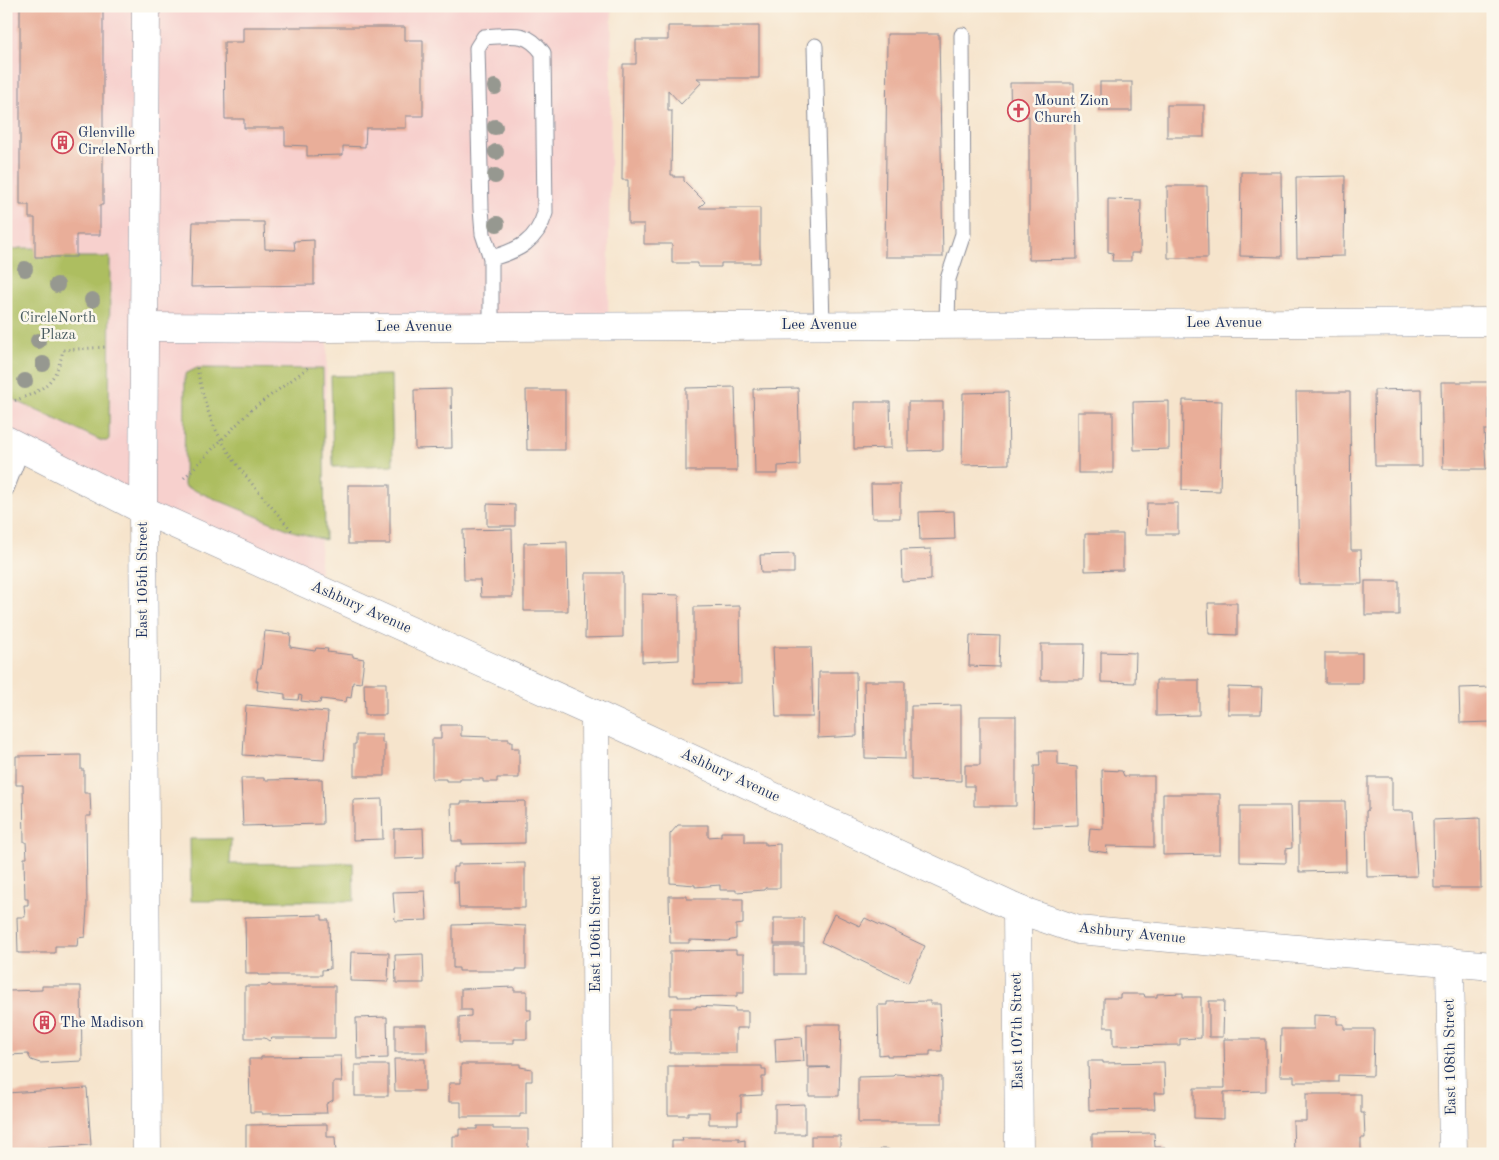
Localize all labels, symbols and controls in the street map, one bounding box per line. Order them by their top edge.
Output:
place label: Mount Zion Church [1034,94,1109,126]
church icon: Mount Zion Church [1006,98,1030,122]
place label: Glenville CircleNorth [78,126,154,158]
building icon: Glenville CircleNorth [50,130,74,154]
park label: CircleNorth Plaza [20,311,96,343]
street label: Lee Avenue [1186,316,1262,331]
street label: Lee Avenue [781,318,857,333]
street label: Lee Avenue [376,320,452,335]
street label: East 105th Street [136,521,151,639]
street label: Ashbury Avenue [309,579,413,637]
street label: Ashbury Avenue [678,746,782,806]
street label: East 106th Street [589,875,604,993]
street label: Ashbury Avenue [1078,921,1186,947]
street label: East 107th Street [1009,972,1027,1090]
street label: East 108th Street [1442,998,1460,1116]
building icon: The Madison [32,1011,56,1035]
place label: The Madison [60,1016,144,1031]

